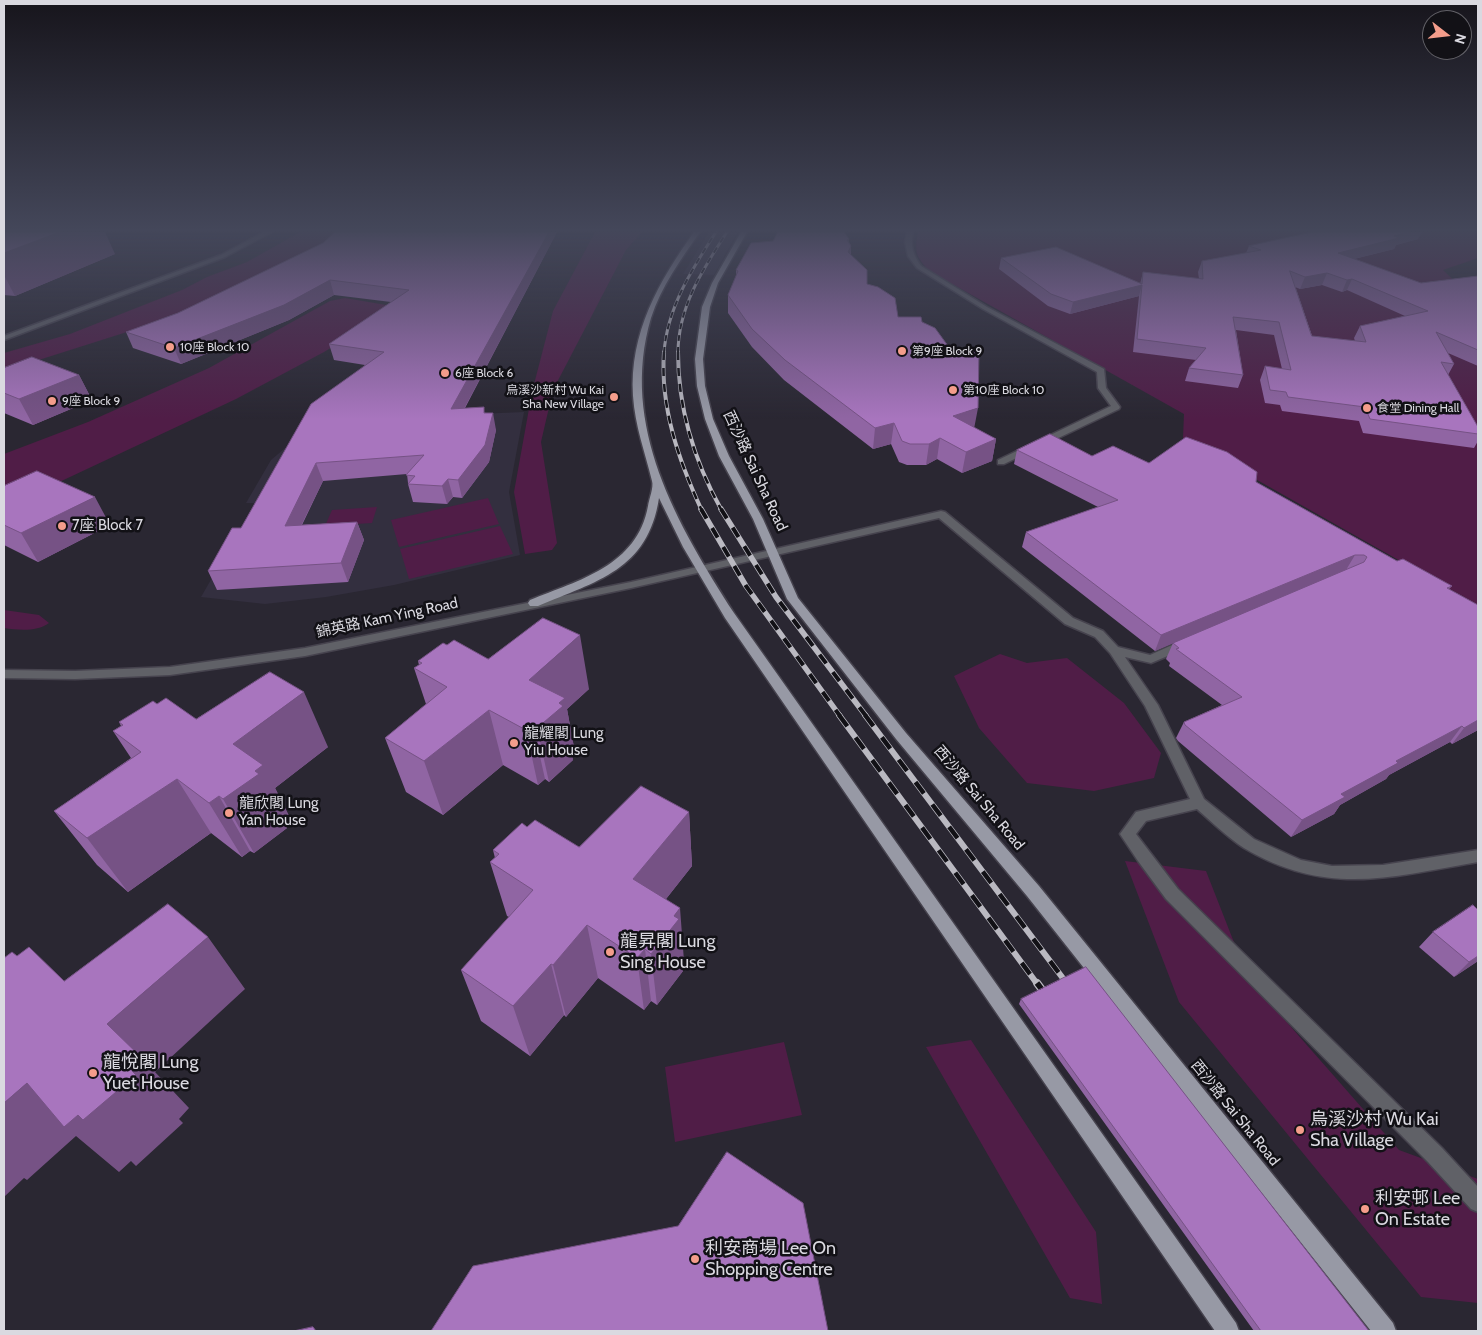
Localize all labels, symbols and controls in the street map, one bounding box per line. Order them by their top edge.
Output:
north arrow [1422,10,1472,60]
text: N [1450,32,1470,46]
place label: 10座 Block 10 [180,340,249,354]
marker: 10座 Block 10 [164,341,176,353]
place label: 第9座 Block 9 [912,344,982,358]
marker: 第9座 Block 9 [896,345,908,357]
place label: 6座 Block 6 [455,366,513,380]
marker: 6座 Block 6 [439,367,451,379]
place label: 烏溪沙新村 Wu Kai Sha New Village [506,383,604,411]
place label: 第10座 Block 10 [963,383,1044,397]
marker: 第10座 Block 10 [947,384,959,396]
marker: 烏溪沙新村 Wu Kai Sha New Village [608,391,620,403]
place label: 9座 Block 9 [62,394,120,408]
marker: 9座 Block 9 [46,395,58,407]
place label: 食堂 Dining Hall [1377,401,1459,415]
marker: 食堂 Dining Hall [1361,402,1373,414]
street label: 西沙路 Sai Sha Road [719,408,791,534]
place label: 7座 Block 7 [72,517,143,535]
marker: 7座 Block 7 [56,520,68,532]
street label: 錦英路 Kam Ying Road [314,594,460,642]
place label: 龍耀閣 Lung Yiu House [524,725,603,760]
marker: 龍耀閣 Lung Yiu House [508,737,520,749]
street label: 西沙路 Sai Sha Road [930,742,1028,854]
place label: 龍欣閣 Lung Yan House [239,795,318,830]
marker: 龍欣閣 Lung Yan House [223,807,235,819]
place label: 龍昇閣 Lung Sing House [620,931,715,974]
marker: 龍昇閣 Lung Sing House [604,946,616,958]
place label: 龍悅閣 Lung Yuet House [103,1052,198,1094]
street label: 西沙路 Sai Sha Road [1187,1057,1283,1169]
marker: 龍悅閣 Lung Yuet House [87,1067,99,1079]
place label: 烏溪沙村 Wu Kai Sha Village [1310,1109,1439,1152]
marker: 烏溪沙村 Wu Kai Sha Village [1294,1124,1306,1136]
place label: 利安邨 Lee On Estate [1375,1188,1460,1230]
marker: 利安邨 Lee On Estate [1359,1203,1371,1215]
place label: 利安商場 Lee On Shopping Centre [705,1238,836,1280]
marker: 利安商場 Lee On Shopping Centre [689,1253,701,1265]

